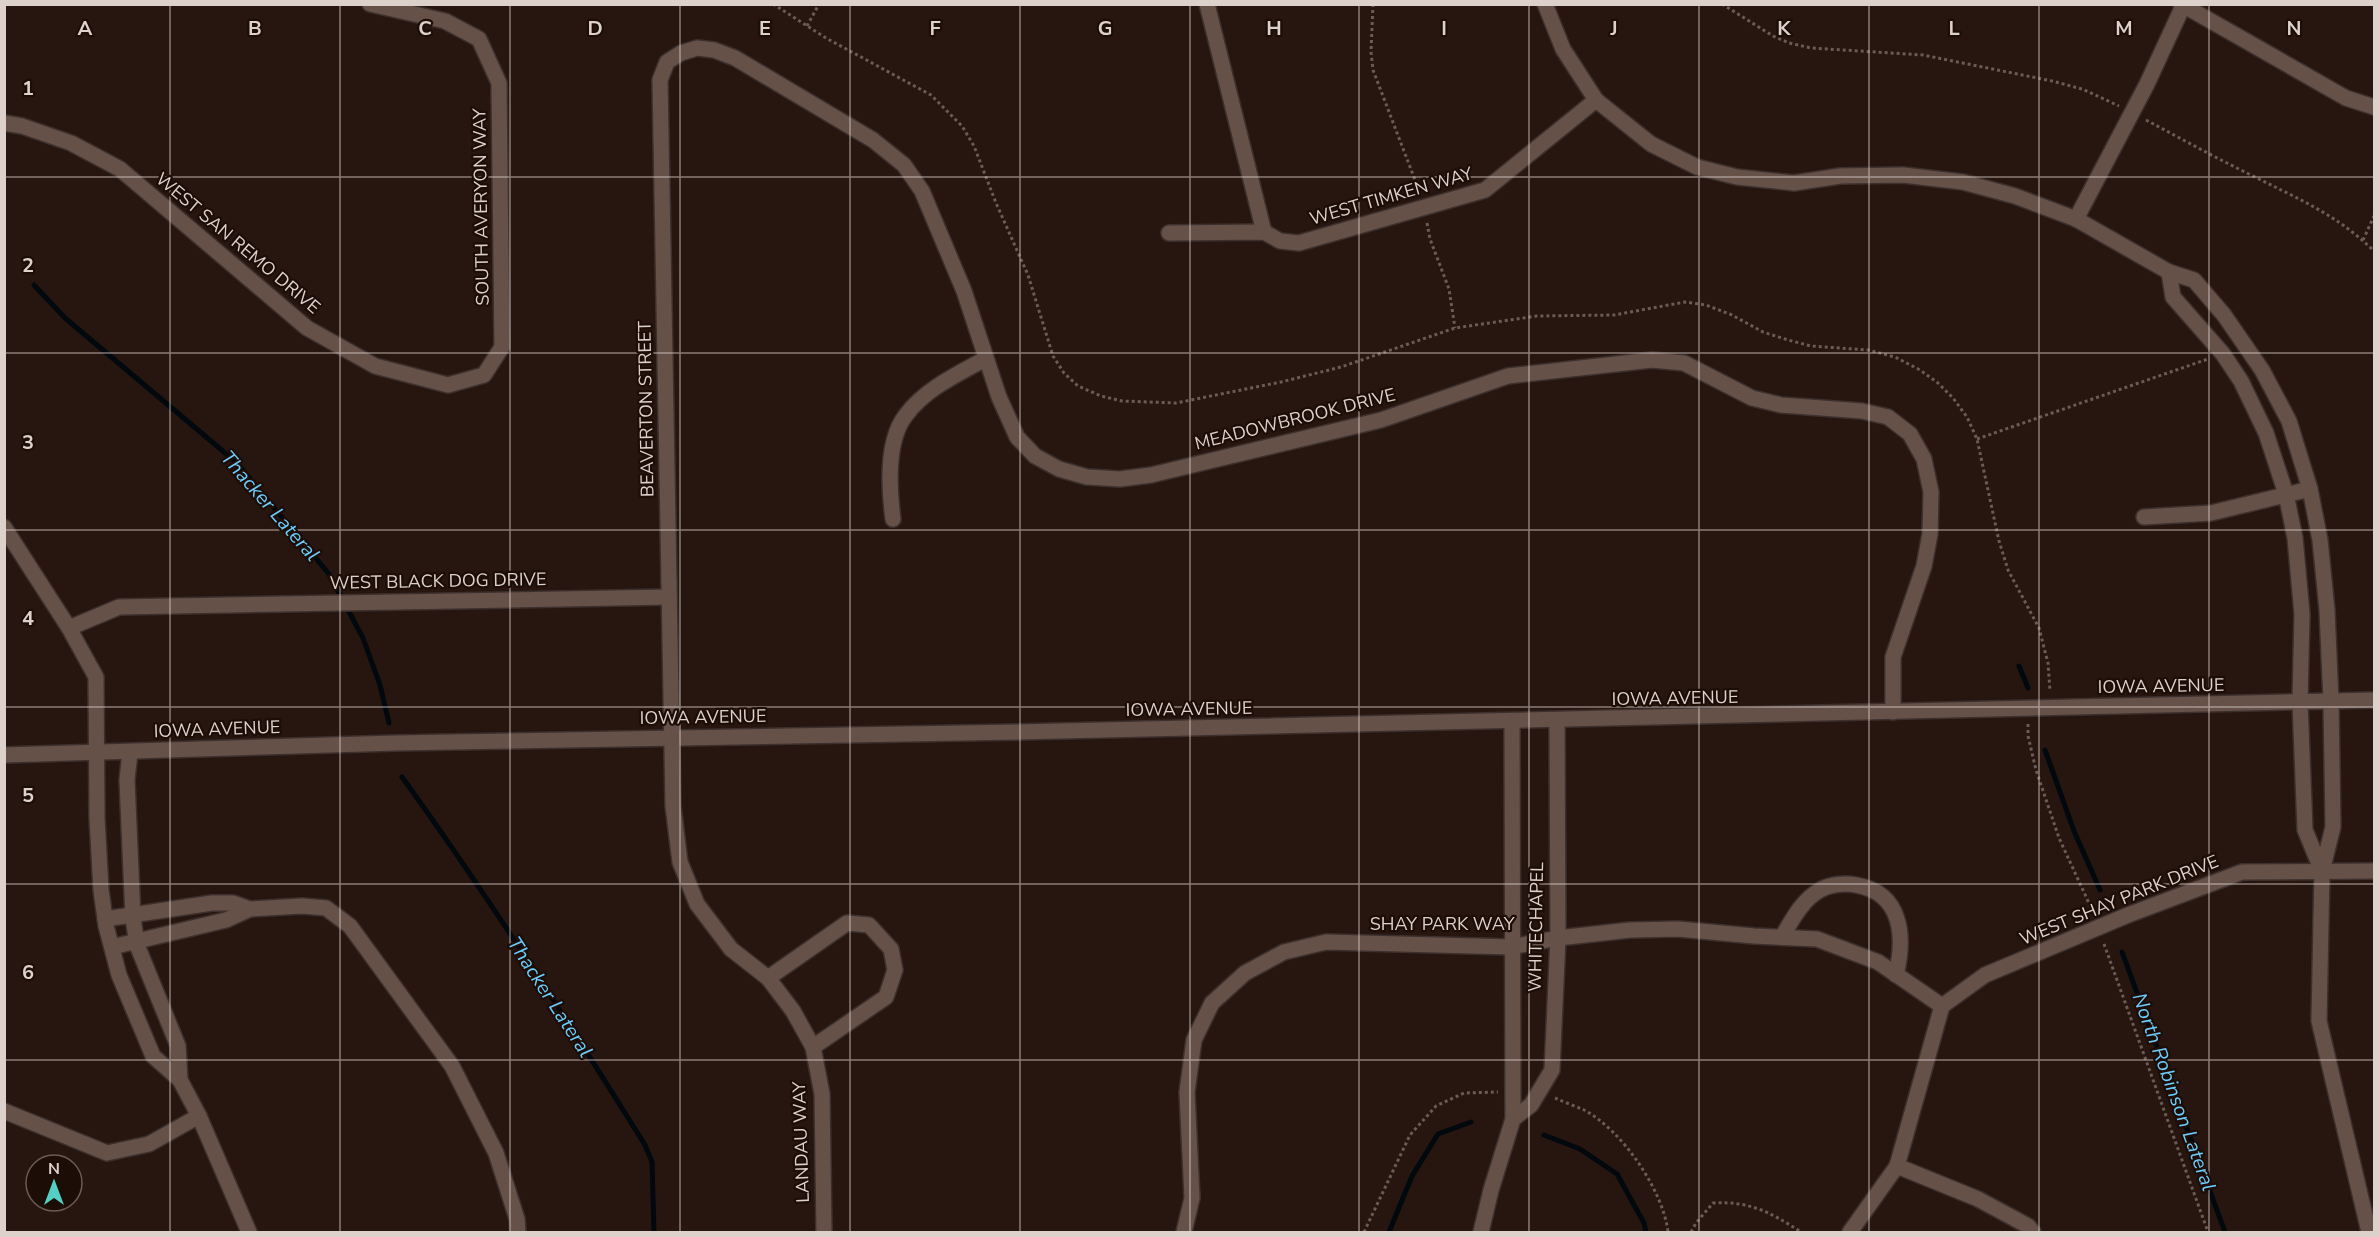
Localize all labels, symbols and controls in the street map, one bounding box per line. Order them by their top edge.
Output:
text: A [78,15,93,42]
text: B [248,15,262,42]
text: C [418,15,432,42]
text: D [587,15,603,42]
text: E [759,15,771,42]
text: F [929,15,941,42]
text: G [1098,15,1112,42]
text: H [1266,15,1282,42]
text: I [1441,15,1447,42]
text: J [1609,15,1618,42]
text: K [1777,15,1791,42]
text: L [1948,15,1960,42]
text: M [2115,15,2133,42]
text: N [2287,15,2301,42]
text: 1 [22,75,34,102]
street label: SOUTH AVERYON WAY [467,108,495,306]
street label: WEST TIMKEN WAY [1307,161,1476,231]
street label: WEST SAN REMO DRIVE [151,167,325,319]
text: 2 [22,252,34,279]
street label: BEAVERTON STREET [632,321,660,497]
street label: MEADOWBROOK DRIVE [1192,382,1398,456]
text: 3 [22,429,34,456]
water label: Thacker Lateral [214,445,326,567]
street label: WEST BLACK DOG DRIVE [329,567,547,595]
text: 4 [22,605,34,632]
street label: IOWA AVENUE [2097,673,2225,699]
street label: IOWA AVENUE [1611,685,1739,711]
street label: IOWA AVENUE [1125,696,1253,722]
street label: IOWA AVENUE [639,704,767,730]
street label: IOWA AVENUE [153,715,281,743]
text: 5 [22,782,34,809]
street label: WEST SHAY PARK DRIVE [2016,849,2222,951]
street label: WHITECHAPEL [1523,862,1549,992]
street label: SHAY PARK WAY [1370,912,1515,936]
water label: Thacker Lateral [501,932,599,1063]
text: 6 [22,959,34,986]
water label: North Robinson Lateral [2126,989,2222,1195]
street label: LANDAU WAY [787,1081,815,1203]
north arrow [24,1153,84,1213]
text: N [48,1158,60,1180]

